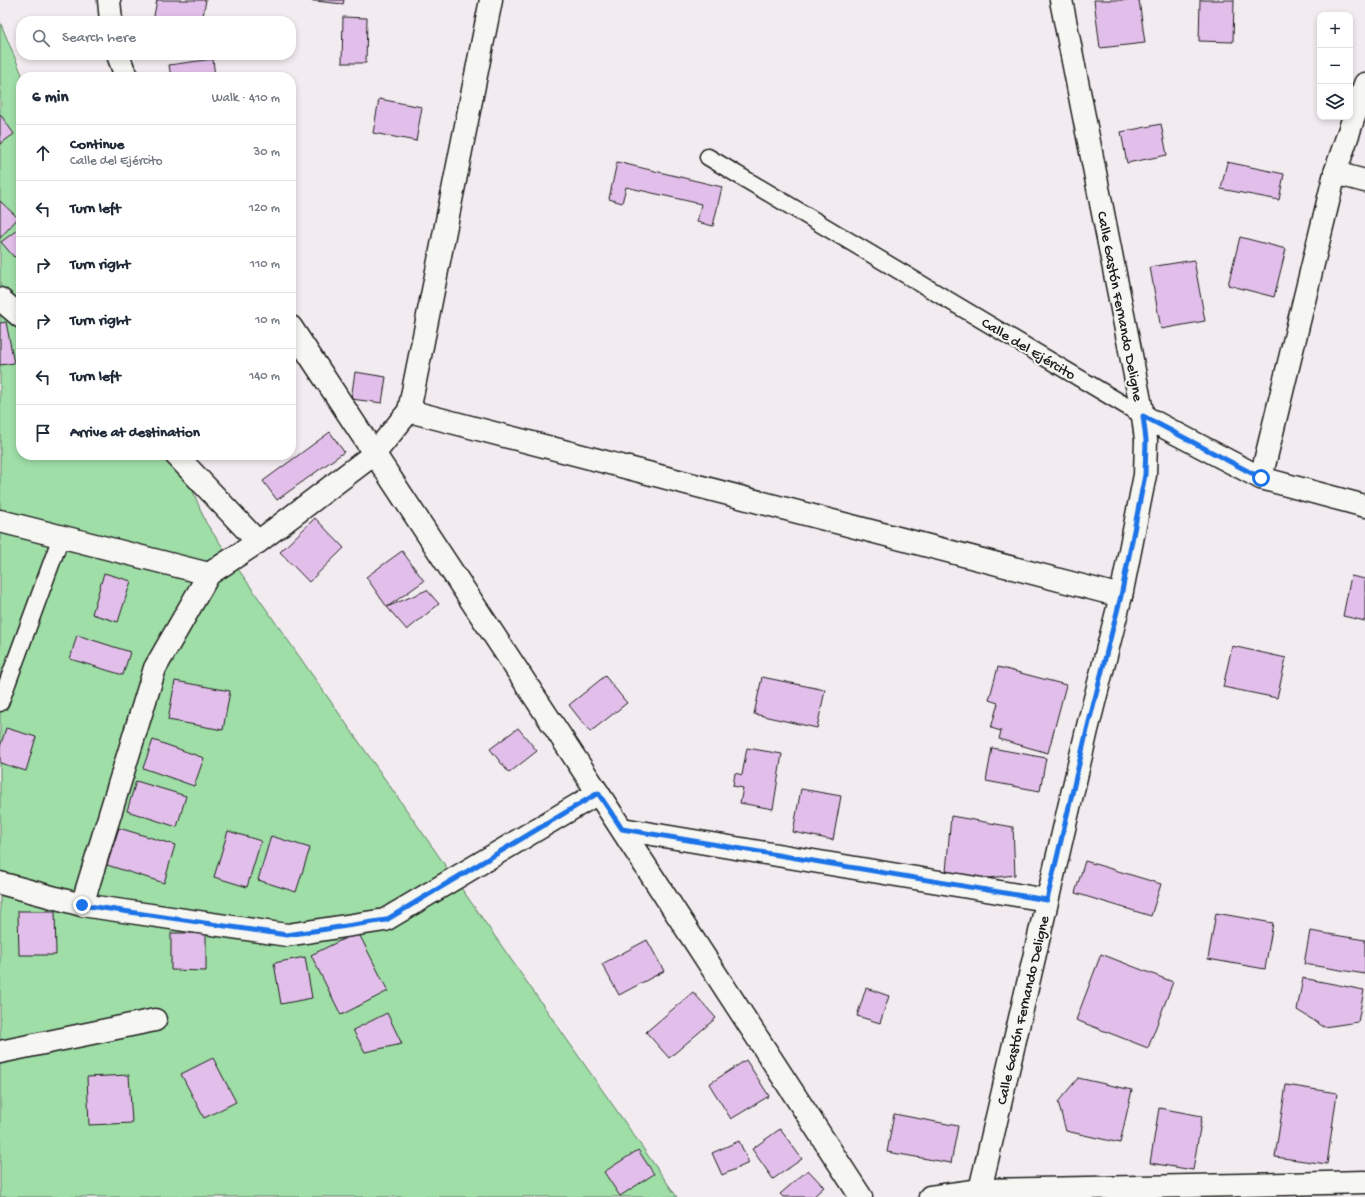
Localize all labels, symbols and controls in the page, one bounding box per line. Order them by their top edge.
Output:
map controls [1317,12,1353,120]
button: + [1317,12,1353,48]
search box [16,16,296,60]
icon: search [30,27,52,49]
text: Search here [62,29,136,47]
button: − [1317,48,1353,84]
button: layers [1317,84,1353,120]
text: 6 min [32,88,68,108]
text: Walk · 410 m [212,91,280,106]
text: Continue [70,136,124,154]
icon: ahead [32,142,54,164]
text: 30 m [254,145,280,160]
text: Calle del Ejército [70,154,163,169]
icon: left [32,198,54,220]
text: Turn left [70,200,121,218]
text: 120 m [249,201,280,216]
street label: Calle Gastón Fernando Deligne [1092,210,1146,403]
icon: right [32,254,54,276]
text: Turn right [70,256,130,274]
text: 110 m [250,257,280,272]
icon: right [32,310,54,332]
text: Turn right [70,312,130,330]
text: 10 m [255,313,280,328]
street label: Calle del Ejército [978,315,1079,385]
icon: left [32,366,54,388]
text: Turn left [70,368,121,386]
text: 140 m [249,369,280,384]
icon: arrive [32,422,54,444]
text: Arrive at destination [70,424,200,442]
route start [1252,469,1270,487]
route end [73,896,91,914]
street label: Calle Gastón Fernando Deligne [993,914,1055,1107]

